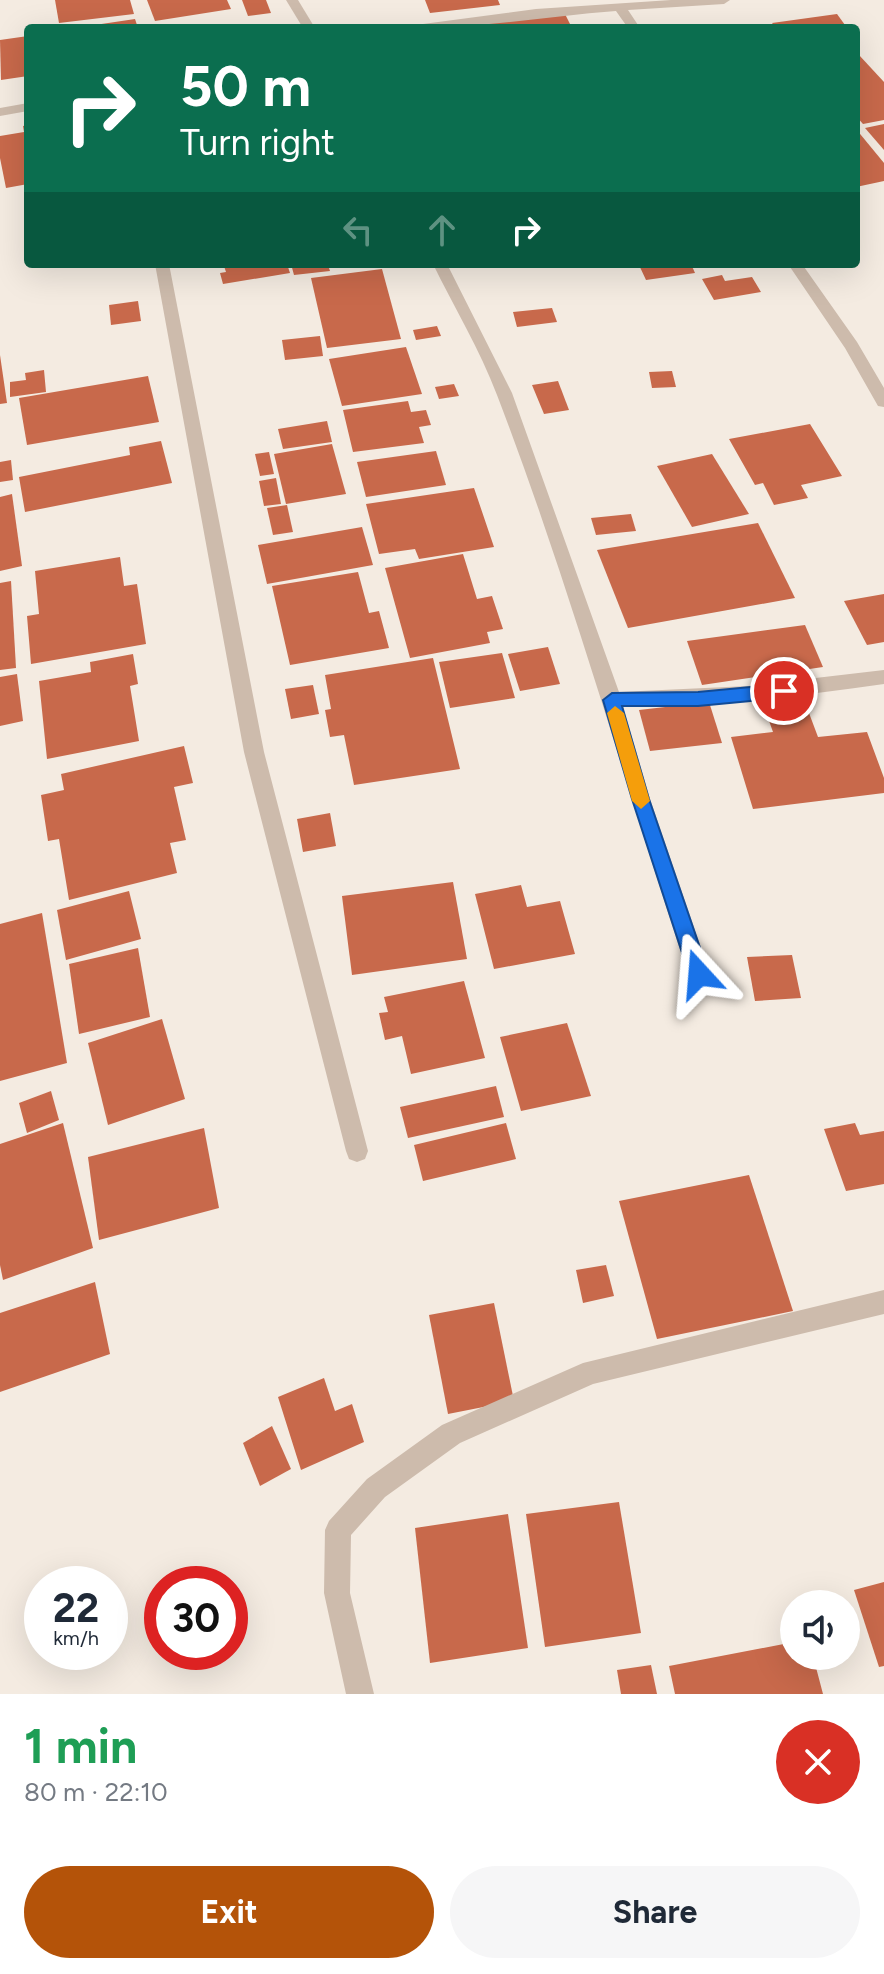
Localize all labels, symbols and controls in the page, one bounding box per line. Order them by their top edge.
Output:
text: 50 m [180,53,311,120]
icon: right [48,56,152,160]
text: Turn right [180,121,335,164]
icon: left [336,208,380,252]
icon: ahead [420,208,464,252]
icon: right [504,208,548,252]
pin [750,657,818,725]
icon: arrive [762,669,806,713]
position arrow [657,932,741,1016]
speed limit sign: 30 [144,1566,248,1670]
text: 22 [53,1584,99,1632]
map controls [780,1590,860,1670]
button: sound [780,1590,860,1670]
text: km/h [53,1626,99,1650]
text: 1 min [24,1717,137,1775]
button: close [776,1720,860,1804]
text: 80 m · 22:10 [24,1776,168,1808]
button: Exit [24,1866,434,1958]
button: Share [450,1866,860,1958]

